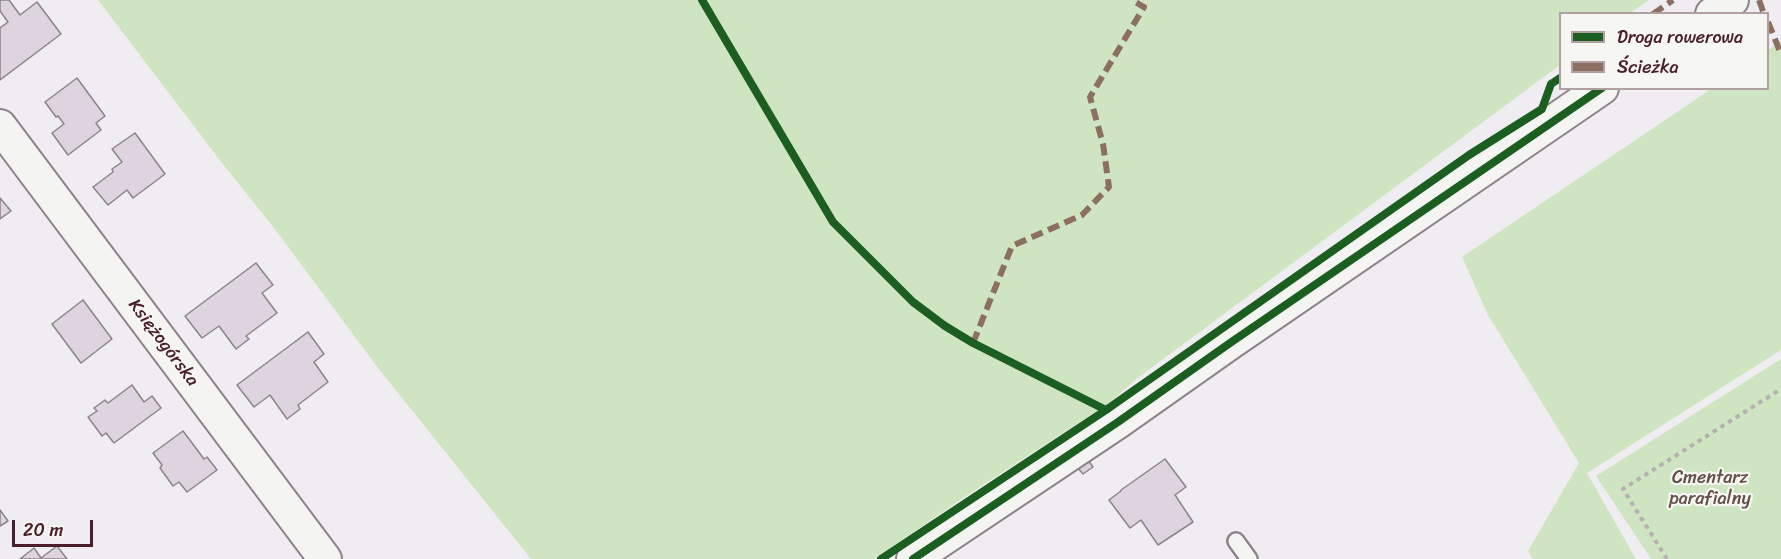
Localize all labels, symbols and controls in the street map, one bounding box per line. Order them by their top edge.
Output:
legend [1559,12,1769,90]
text: Droga rowerowa [1617,21,1743,53]
text: Ścieżka [1617,51,1679,83]
street label: Księżogórska [123,295,203,391]
park label: Cmentarz parafialny [1669,467,1751,510]
scale bar [15,508,96,546]
text: 20 m [23,514,63,546]

